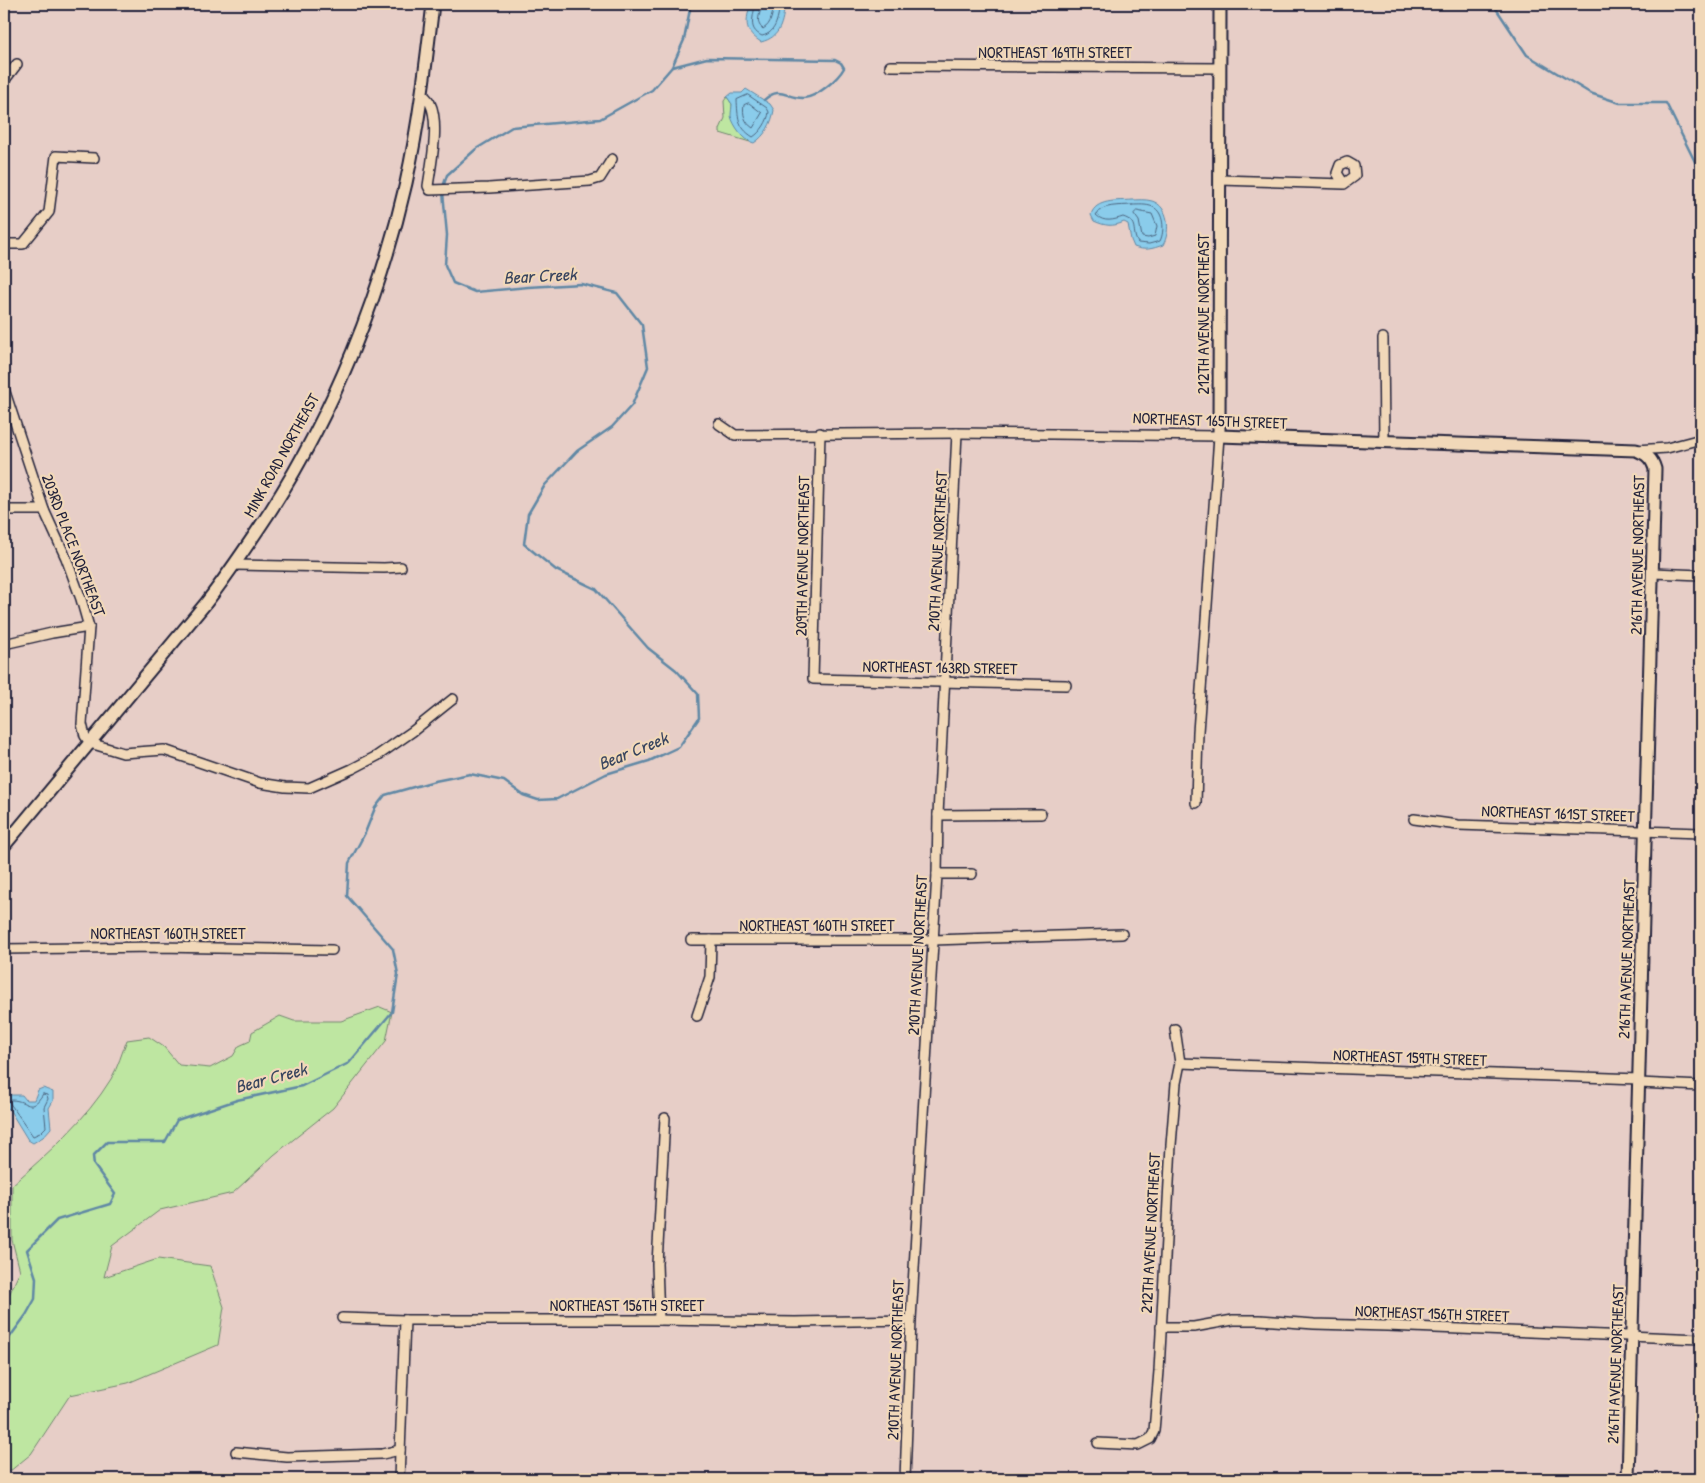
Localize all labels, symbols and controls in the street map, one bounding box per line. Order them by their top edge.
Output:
street label: NORTHEAST 169TH STREET [978,41,1132,63]
street label: 212TH AVENUE NORTHEAST [1192,233,1214,394]
water label: Bear Creek [503,261,579,290]
street label: MINK ROAD NORTHEAST [238,389,324,521]
street label: NORTHEAST 165TH STREET [1132,406,1288,434]
street label: 210TH AVENUE NORTHEAST [922,470,952,632]
street label: 203RD PLACE NORTHEAST [37,471,111,620]
street label: 216TH AVENUE NORTHEAST [1625,474,1649,635]
street label: 209TH AVENUE NORTHEAST [790,475,814,636]
street label: NORTHEAST 163RD STREET [862,655,1018,679]
water label: Bear Creek [594,725,673,776]
street label: NORTHEAST 161ST STREET [1481,799,1635,827]
street label: 210TH AVENUE NORTHEAST [902,874,932,1036]
street label: 216TH AVENUE NORTHEAST [1612,878,1640,1039]
street label: NORTHEAST 160TH STREET [740,914,895,936]
street label: NORTHEAST 160TH STREET [91,922,246,944]
street label: NORTHEAST 159TH STREET [1333,1043,1488,1071]
water label: Bear Creek [232,1056,311,1099]
street label: 212TH AVENUE NORTHEAST [1135,1152,1165,1314]
street label: 210TH AVENUE NORTHEAST [881,1279,909,1441]
street label: 216TH AVENUE NORTHEAST [1601,1283,1629,1444]
street label: NORTHEAST 156TH STREET [550,1294,705,1316]
street label: NORTHEAST 156TH STREET [1354,1299,1510,1327]

